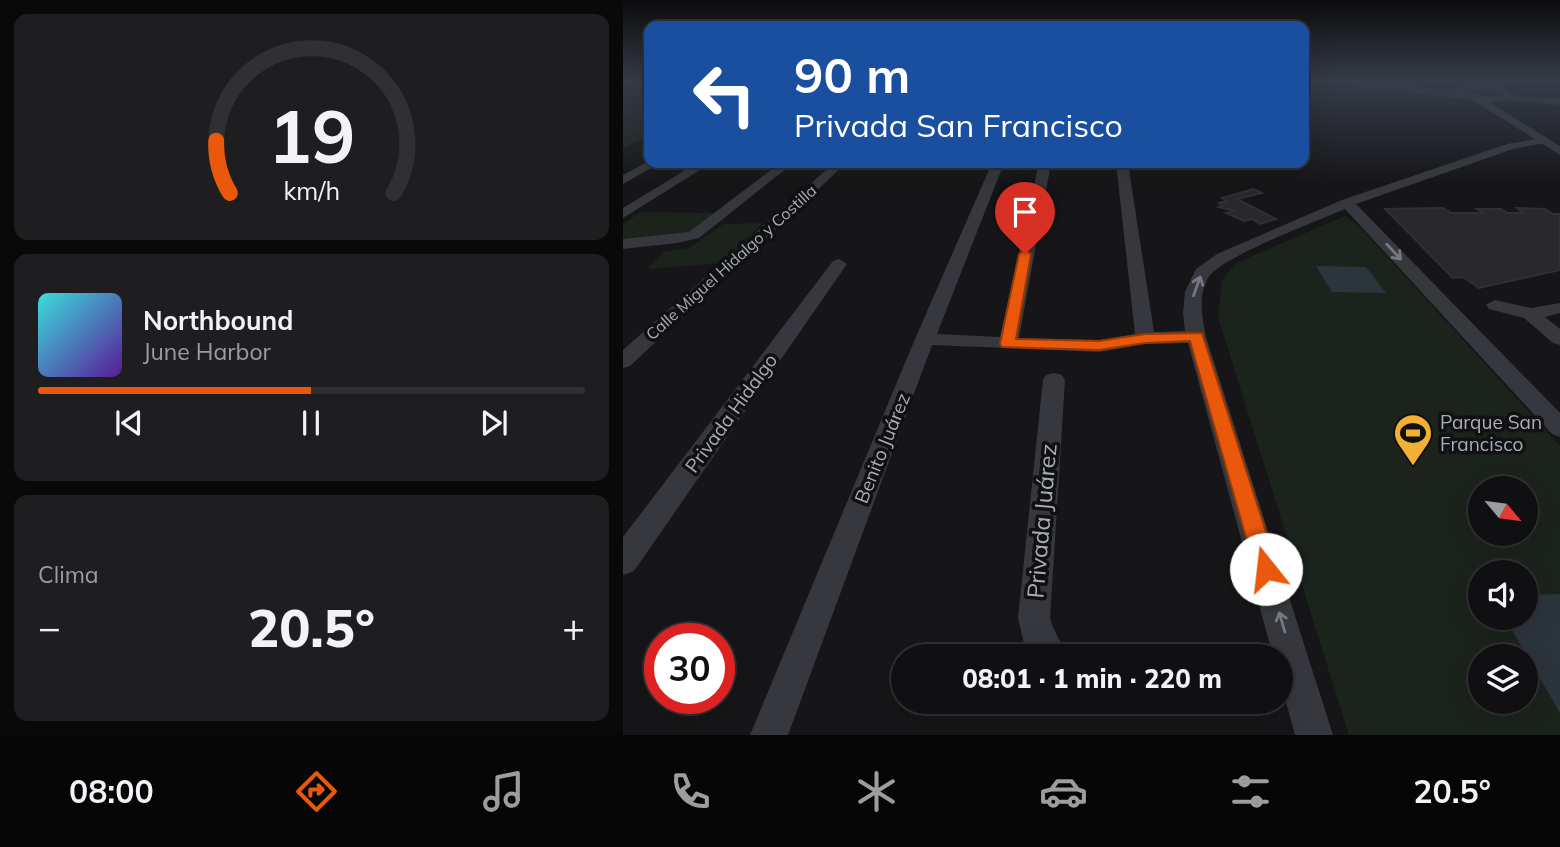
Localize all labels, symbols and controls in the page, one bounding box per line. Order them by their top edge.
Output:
text: 90 m [794,44,910,105]
icon: left [679,49,770,140]
text: 19 [268,91,355,182]
text: Privada San Francisco [794,105,1123,145]
text: km/h [283,175,340,206]
street label: Calle Miguel Hidalgo y Costilla [642,180,820,344]
pin [995,182,1055,254]
icon: arrive [1006,193,1044,231]
one-way arrow [1385,243,1402,260]
one-way arrow [1192,276,1205,298]
text: Northbound [143,304,293,337]
text: June Harbor [143,337,271,366]
street label: Privada Hidalgo [680,349,782,477]
street label: Benito Juárez [849,389,915,507]
icon: previous [110,404,148,442]
icon: pause [292,404,330,442]
icon: next [475,404,513,442]
place label: Parque San Francisco [1440,410,1542,456]
sports icon: Parque San Francisco [1392,412,1434,467]
street label: Privada Juárez [1020,442,1063,600]
north arrow [1468,476,1538,546]
map controls [1468,476,1538,714]
position arrow [1229,532,1303,606]
text: Clima [38,560,99,589]
button: sound [1468,560,1538,630]
text: 20.5° [248,595,375,660]
text: − [38,603,61,651]
text: + [562,603,585,651]
one-way arrow [1274,612,1287,634]
speed limit sign: 30 [644,623,735,714]
button: layers [1468,644,1538,714]
text: 08:01 · 1 min · 220 m [962,662,1222,695]
icon: directions [292,767,341,816]
icon: music [479,767,528,816]
icon: phone [666,767,715,816]
icon: climate [852,767,901,816]
icon: car [1039,767,1088,816]
icon: filters [1226,767,1275,816]
text: 08:00 [69,771,154,811]
text: 20.5° [1413,771,1491,811]

